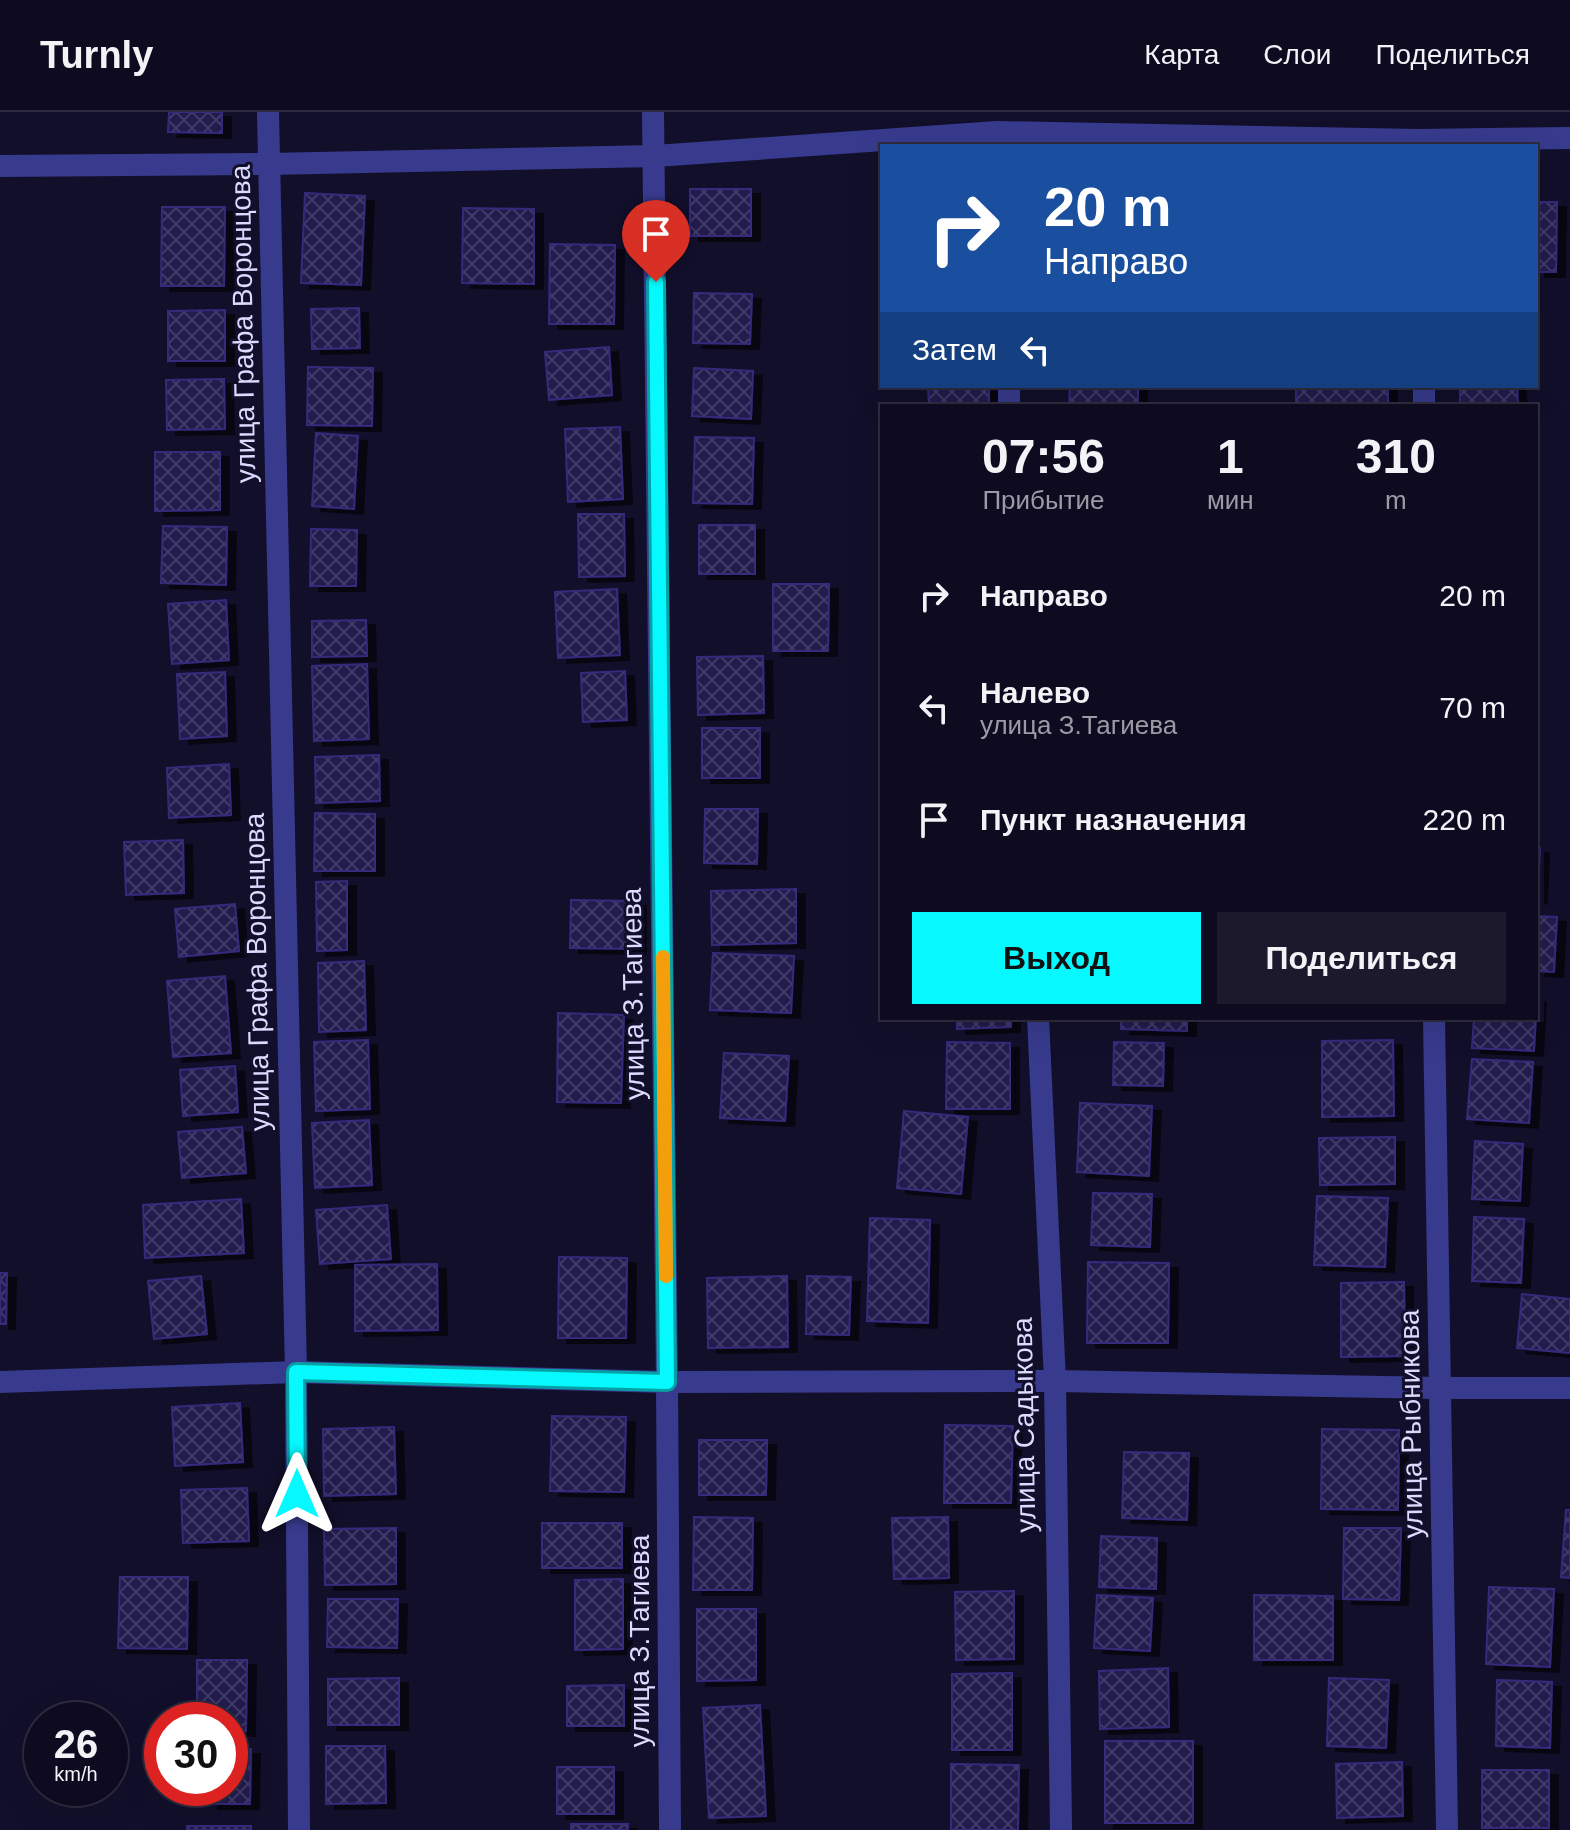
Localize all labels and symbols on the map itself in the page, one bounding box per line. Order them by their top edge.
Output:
street label: улица Графа Воронцова [225,164,261,483]
pin [622,200,690,282]
street label: улица Графа Воронцова [239,812,275,1131]
street label: улица З.Тагиева [616,887,650,1100]
street label: улица Рыбникова [1393,1309,1428,1539]
street label: улица Садыкова [1007,1317,1041,1533]
position arrow [255,1452,339,1536]
street label: улица З.Тагиева [624,1534,655,1747]
speed limit sign: 30 [144,1702,248,1806]

